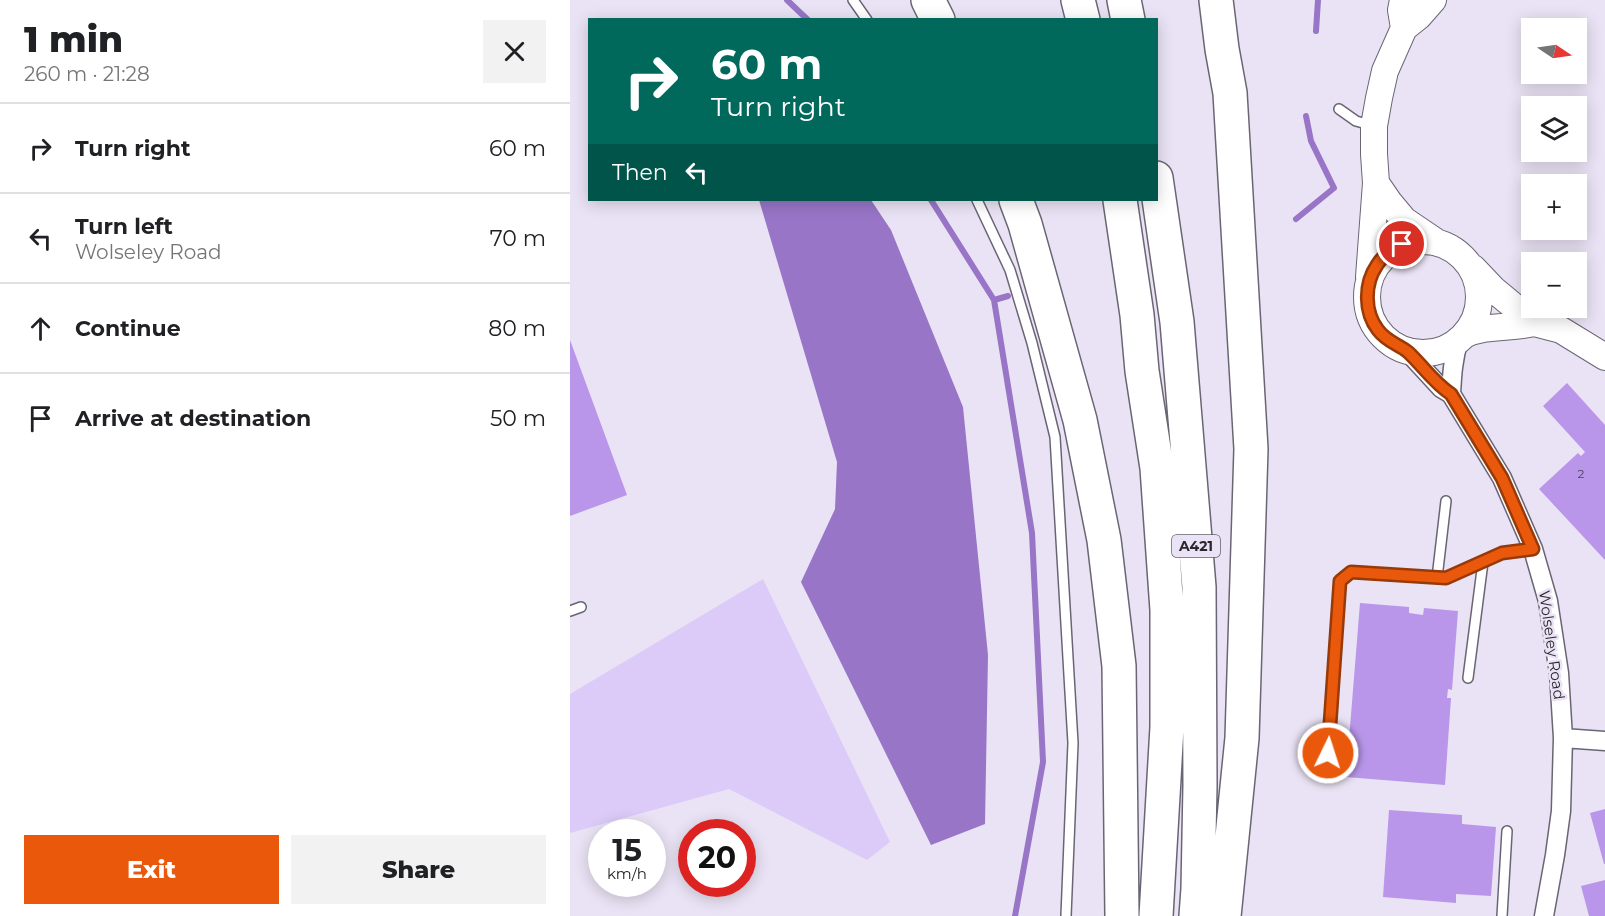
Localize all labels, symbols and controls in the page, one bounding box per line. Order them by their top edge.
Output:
text: 1 min [24,17,123,61]
north arrow [1521,18,1587,84]
map controls [1521,18,1587,318]
button: close [483,20,546,83]
text: 60 m [711,38,822,90]
icon: right [612,42,690,120]
text: 260 m · 21:28 [24,62,150,86]
text: Turn right [711,90,846,123]
button: layers [1521,96,1587,162]
icon: right [24,132,57,165]
text: Turn right [75,135,190,162]
text: 60 m [489,135,546,162]
icon: left [680,156,713,189]
text: Then [612,159,668,186]
button: + [1521,174,1587,240]
text: Turn left [75,213,173,240]
pin [1376,218,1427,269]
icon: left [24,222,57,255]
text: 70 m [490,225,546,252]
icon: arrive [1385,227,1418,260]
text: Wolseley Road [75,240,222,264]
button: − [1521,252,1587,318]
icon: ahead [24,312,57,345]
text: Continue [75,315,181,342]
text: 80 m [488,315,546,342]
icon: arrive [24,402,57,435]
text: Arrive at destination [75,405,311,432]
text: 50 m [490,405,546,432]
house number: 2 [1578,466,1585,481]
road number: A421 [1172,535,1220,557]
street label: Wolseley Road [1535,589,1569,701]
position arrow [1296,721,1360,785]
speed limit sign: 20 [678,819,756,897]
text: 15 [612,832,642,869]
button: Exit [24,835,279,904]
button: Share [291,835,546,904]
text: km/h [607,864,647,883]

